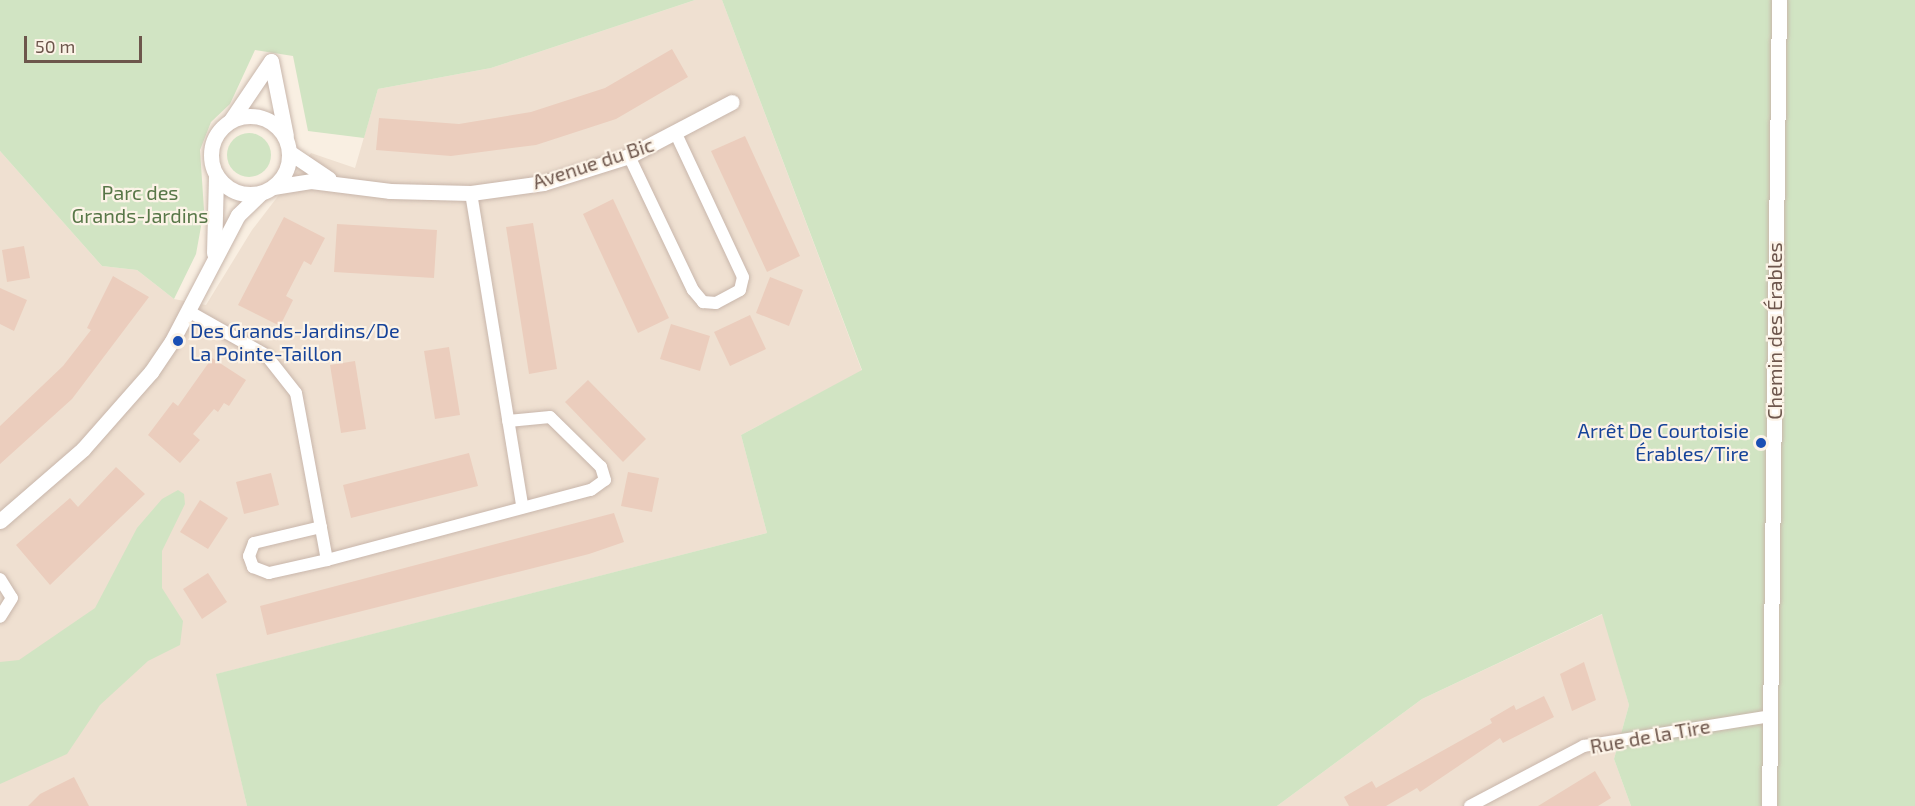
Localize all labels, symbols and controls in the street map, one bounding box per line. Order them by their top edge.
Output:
scale bar [27,24,146,62]
text: 50 m [35,35,75,57]
street label: Avenue du Bic [529,132,657,194]
park label: Parc des Grands-Jardins [72,181,208,228]
street label: Chemin des Érables [1762,242,1786,420]
place label: Des Grands-Jardins/De La Pointe-Taillon [190,318,400,365]
marker: Des Grands-Jardins/De La Pointe-Taillon [171,334,185,348]
place label: Arrêt De Courtoisie Érables/Tire [1578,419,1749,466]
marker: Arrêt De Courtoisie Érables/Tire [1754,436,1768,450]
street label: Rue de la Tire [1588,714,1712,758]

